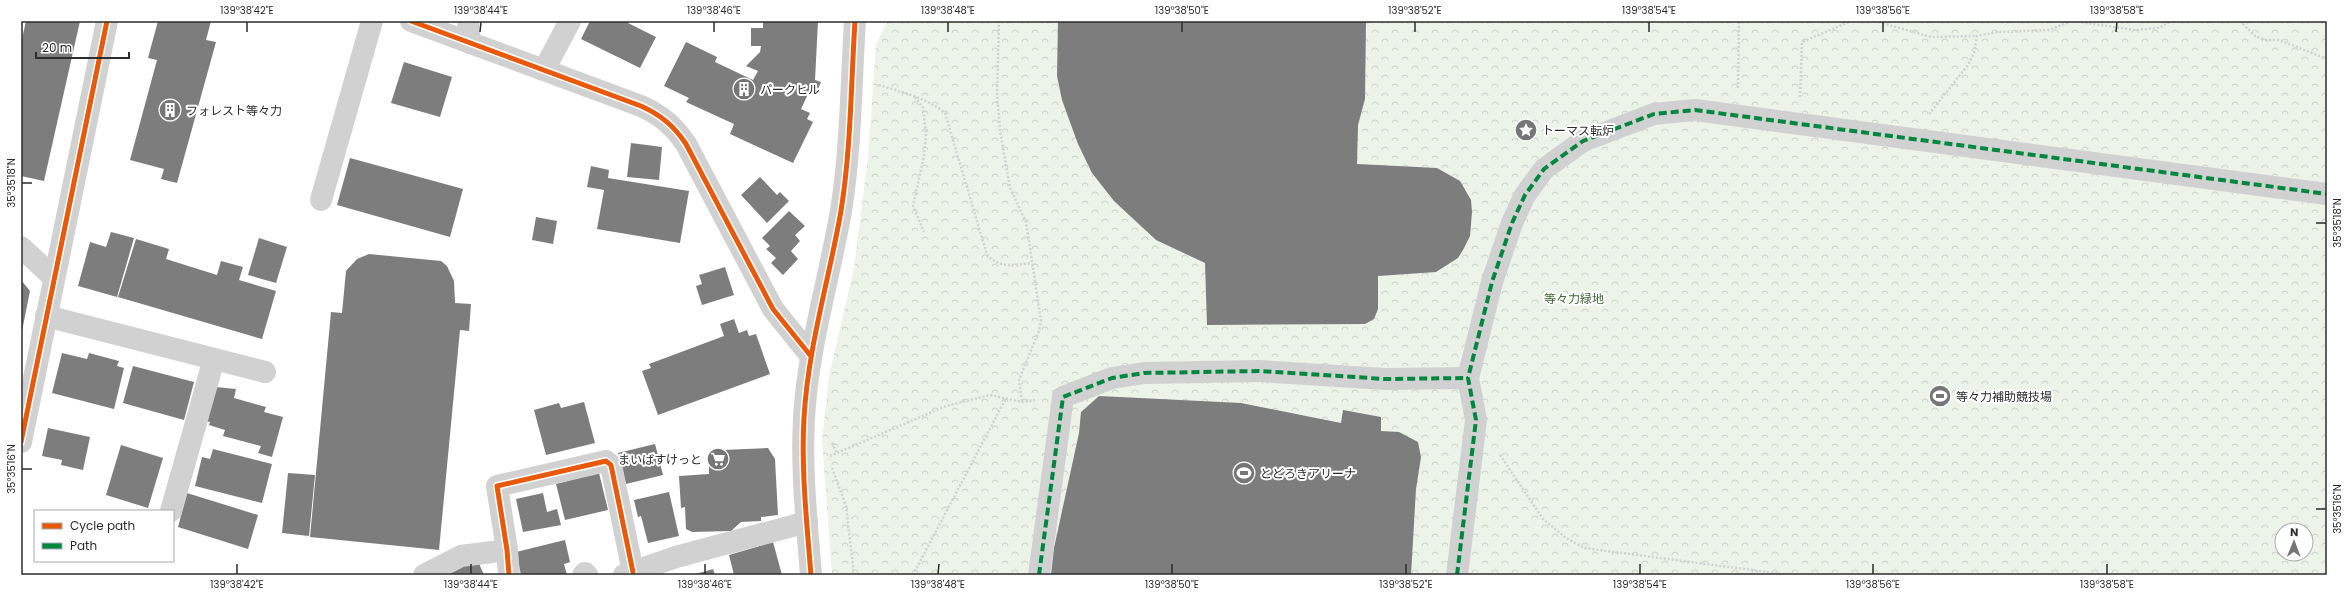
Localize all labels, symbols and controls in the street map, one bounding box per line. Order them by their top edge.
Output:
text: 139°38'42"E [220,3,274,18]
text: 139°38'44"E [454,3,508,18]
text: 139°38'46"E [687,3,741,18]
text: 139°38'48"E [921,3,975,18]
text: 139°38'50"E [1155,3,1209,18]
text: 139°38'52"E [1388,3,1442,18]
text: 139°38'54"E [1622,3,1676,18]
text: 139°38'56"E [1856,3,1910,18]
text: 139°38'58"E [2090,3,2144,18]
scale bar [36,34,129,60]
text: 20 m [42,39,72,56]
building icon: パークヒル [731,76,757,102]
place label: パークヒル [760,81,820,98]
building icon: フォレスト等々力 [157,97,183,123]
place label: フォレスト等々力 [186,102,282,119]
place icon: トーマス転炉 [1513,117,1539,143]
place label: トーマス転炉 [1542,122,1614,139]
text: 35°35'18"N [4,158,19,208]
text: 35°35'18"N [2330,198,2345,248]
park label: 等々力緑地 [1544,290,1604,307]
sports icon: 等々力補助競技場 [1927,383,1953,409]
place label: 等々力補助競技場 [1956,388,2052,405]
text: 35°35'16"N [4,444,19,494]
supermarket icon: まいばすけっと [705,446,731,472]
place label: まいばすけっと [618,451,702,468]
sports icon: とどろきアリーナ [1231,460,1257,486]
place label: とどろきアリーナ [1260,465,1356,482]
text: 35°35'16"N [2330,484,2345,534]
legend [34,510,174,562]
text: Cycle path [70,517,135,534]
north arrow [2274,522,2314,562]
text: N [2290,524,2298,540]
text: Path [70,537,97,554]
text: 139°38'42"E [210,577,264,592]
text: 139°38'44"E [444,577,498,592]
text: 139°38'46"E [678,577,732,592]
text: 139°38'48"E [911,577,965,592]
text: 139°38'50"E [1145,577,1199,592]
text: 139°38'52"E [1379,577,1433,592]
text: 139°38'54"E [1613,577,1667,592]
text: 139°38'56"E [1846,577,1900,592]
text: 139°38'58"E [2080,577,2134,592]

